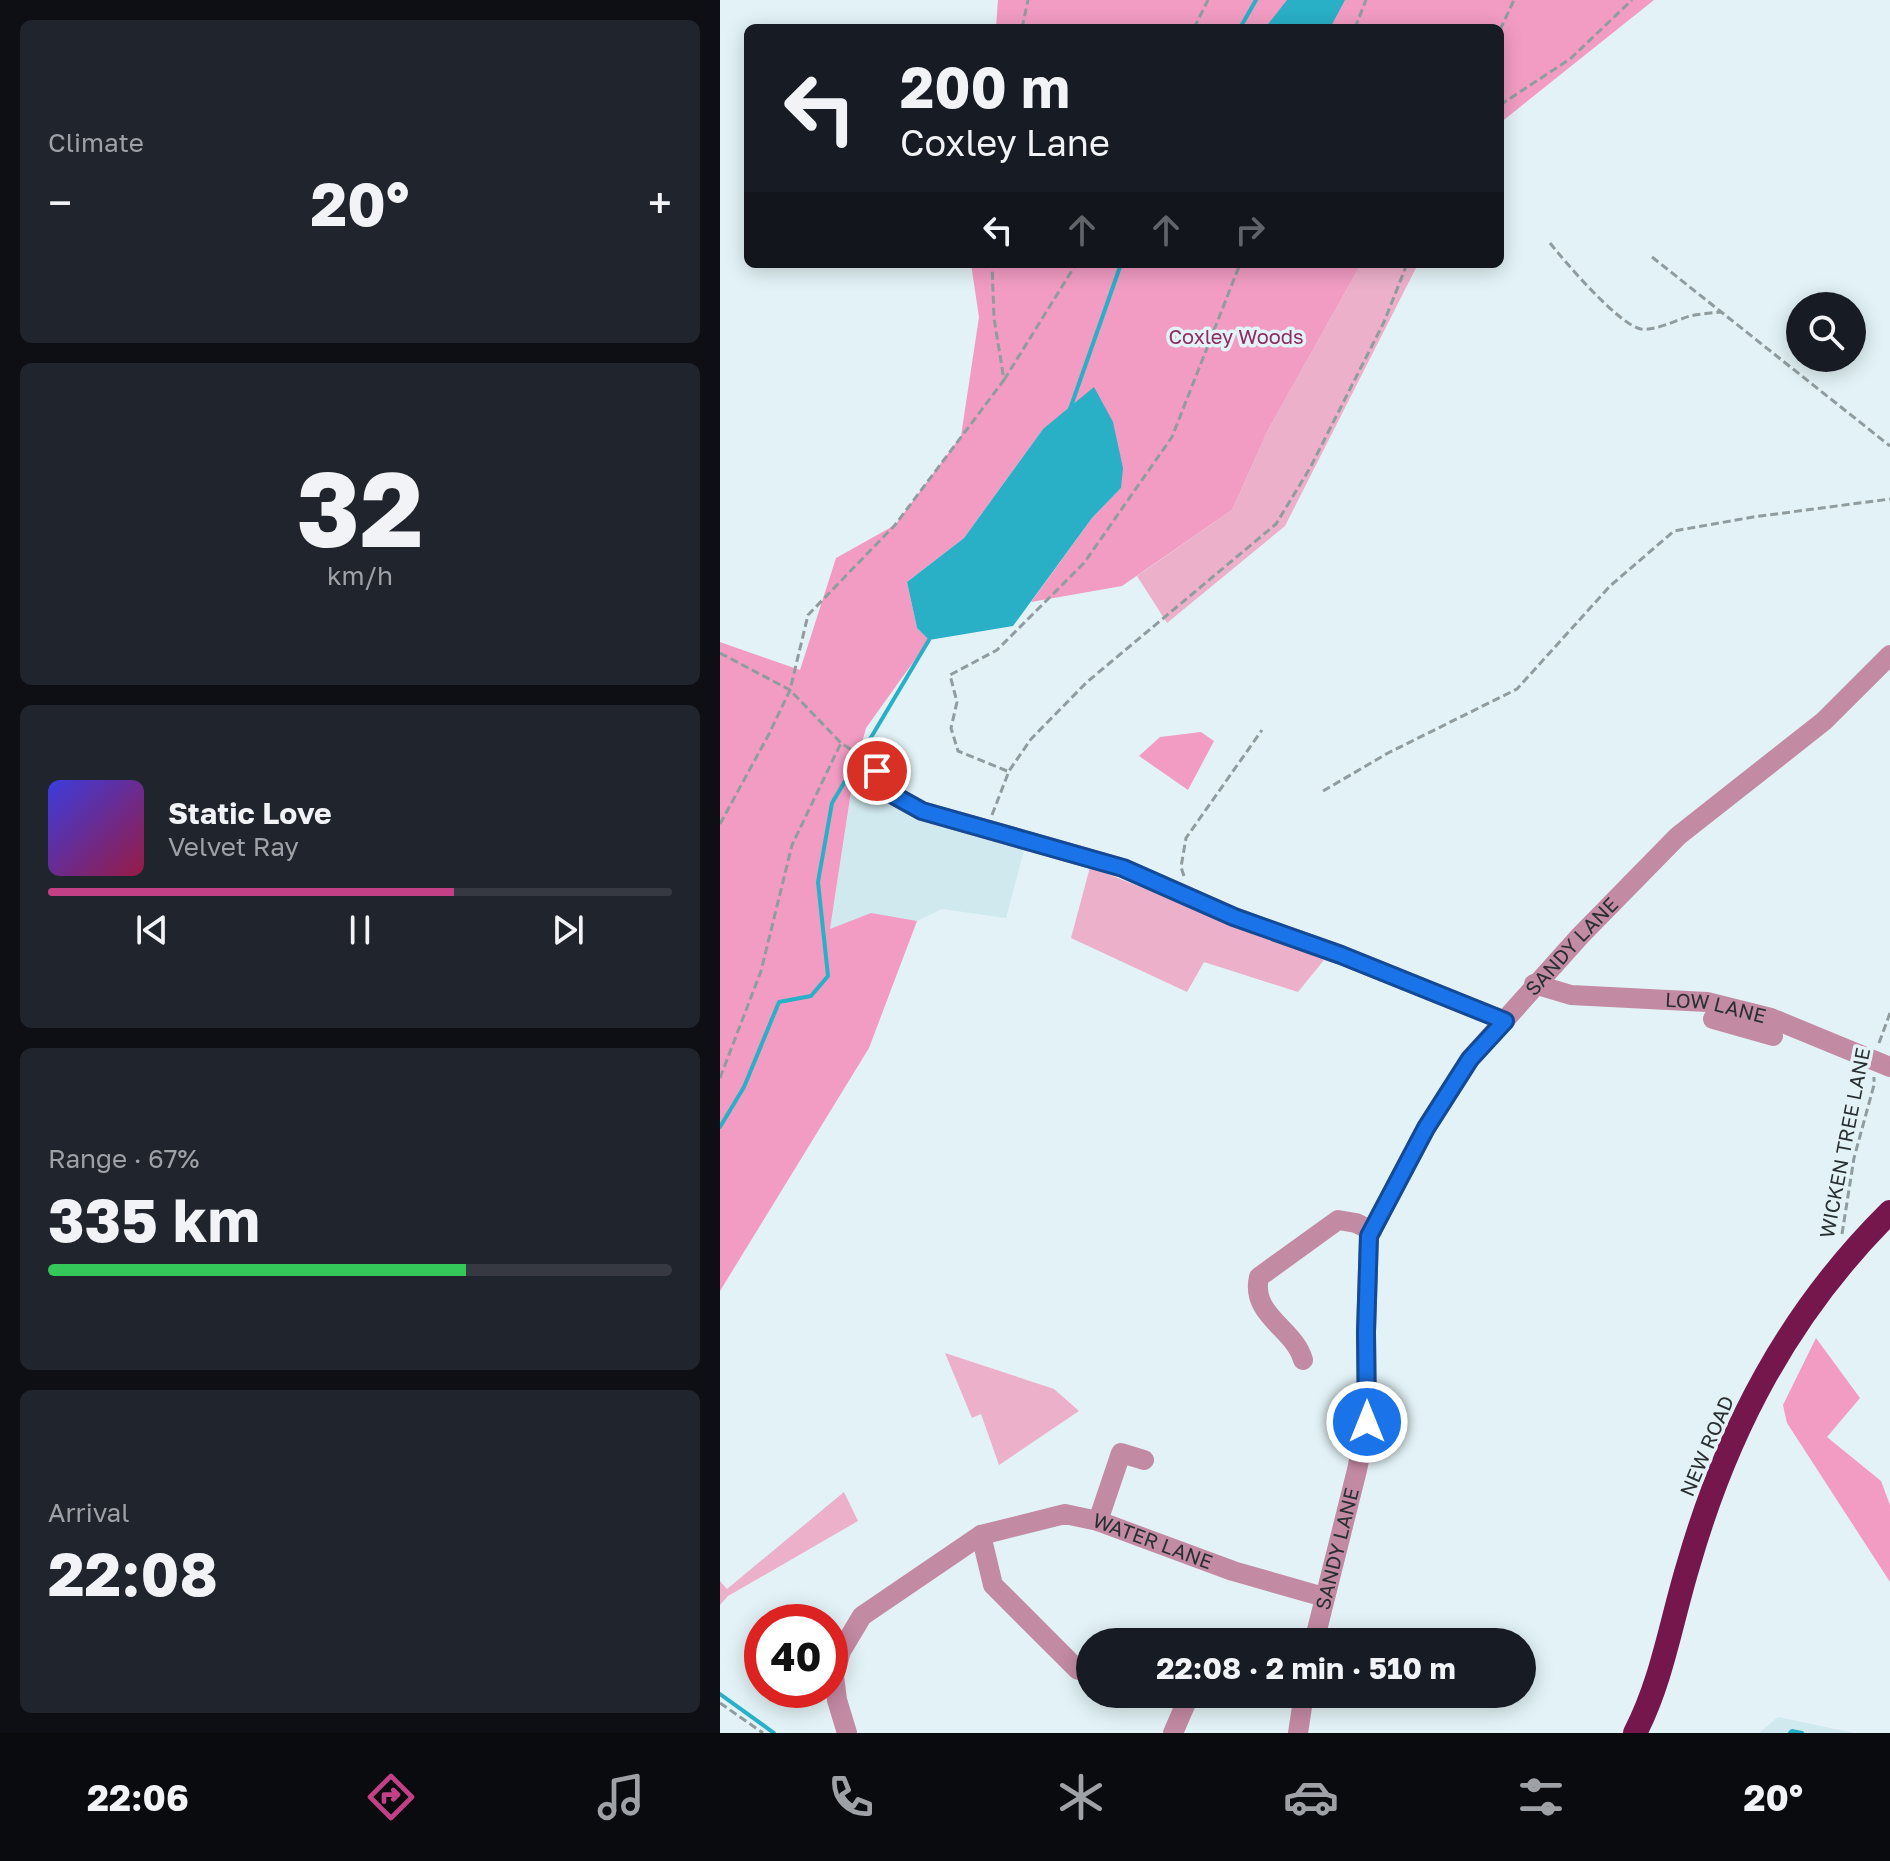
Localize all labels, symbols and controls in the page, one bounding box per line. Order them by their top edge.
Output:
text: 200 m [900,53,1070,120]
icon: left [768,56,872,160]
text: Coxley Lane [900,121,1110,164]
text: Climate [48,127,144,158]
text: 20° [311,167,410,239]
text: − [48,176,72,229]
text: + [648,176,672,229]
icon: left [976,208,1020,252]
icon: ahead [1060,208,1104,252]
icon: ahead [1144,208,1188,252]
icon: right [1228,208,1272,252]
map controls [1786,292,1866,372]
button: search [1786,292,1866,372]
park label: Coxley Woods [1168,324,1304,348]
text: 32 [297,445,423,570]
text: km/h [327,560,393,591]
pin [843,737,911,805]
icon: arrive [855,749,899,793]
text: Static Love [168,795,332,831]
text: Velvet Ray [168,831,299,862]
street label: SANDY LANE [1520,892,1622,1000]
icon: previous [130,908,174,952]
icon: pause [338,908,382,952]
icon: next [546,908,590,952]
street label: LOW LANE [1665,987,1769,1027]
street label: WICKEN TREE LANE [1814,1046,1874,1240]
text: Range · 67% [48,1143,199,1174]
text: 335 km [48,1183,260,1255]
position arrow [1325,1380,1409,1464]
street label: NEW ROAD [1674,1392,1738,1500]
street label: SANDY LANE [1309,1485,1363,1612]
text: Arrival [48,1497,129,1528]
street label: WATER LANE [1090,1507,1216,1573]
text: 22:08 [48,1537,218,1609]
speed limit sign: 40 [744,1604,848,1708]
text: 22:08 · 2 min · 510 m [1156,1650,1456,1686]
icon: directions [363,1769,419,1825]
icon: music [593,1769,649,1825]
icon: phone [823,1769,879,1825]
icon: climate [1053,1769,1109,1825]
icon: car [1283,1769,1339,1825]
icon: filters [1513,1769,1569,1825]
text: 22:06 [87,1776,189,1819]
text: 20° [1744,1776,1803,1819]

